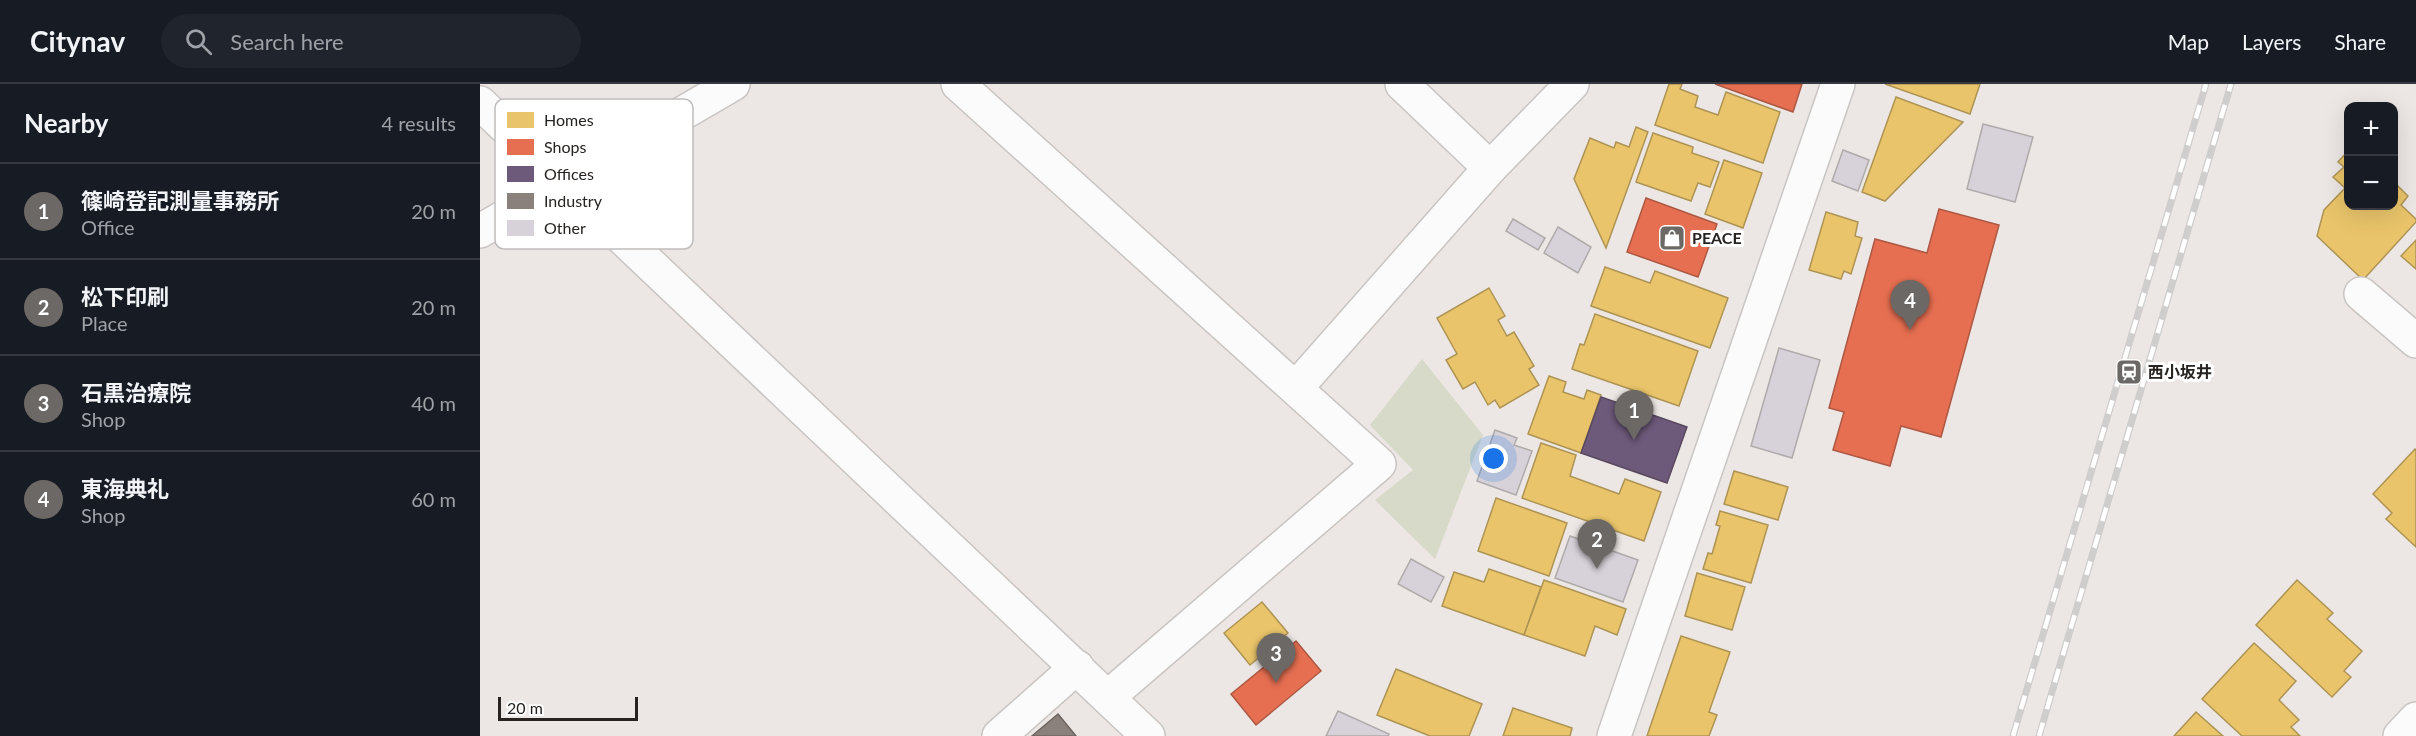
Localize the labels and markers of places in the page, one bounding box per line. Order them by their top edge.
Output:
shop icon: PEACE [1657,223,1687,253]
place label: PEACE [1692,228,1742,247]
pin: 4 [1890,280,1930,330]
station icon: 西小坂井 [2114,357,2144,387]
place label: 西小坂井 [2148,362,2212,381]
pin: 1 [1614,390,1654,440]
pin: 2 [1578,520,1616,569]
pin: 3 [1256,634,1296,683]

